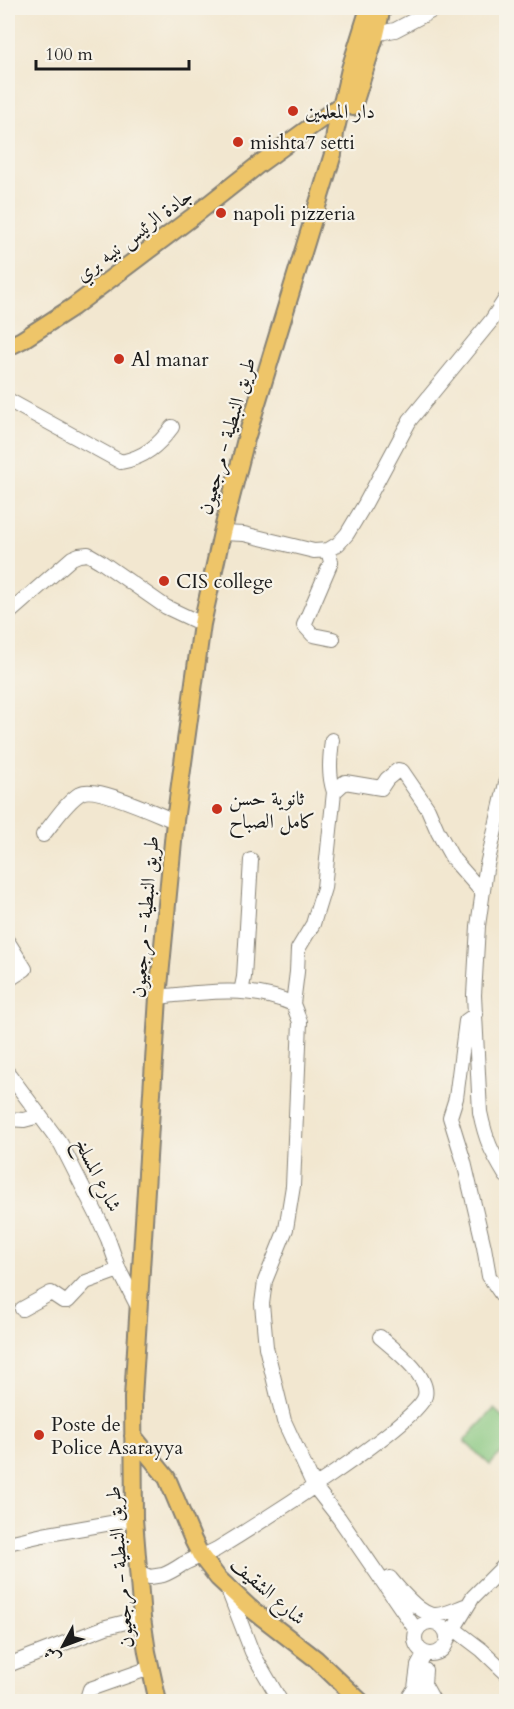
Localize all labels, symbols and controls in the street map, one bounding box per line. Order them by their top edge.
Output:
scale bar [36,33,189,71]
text: 100 m [45,42,93,67]
place label: دار المعلمين [305,98,375,125]
marker: دار المعلمين [286,104,300,118]
place label: mishta7 setti [250,129,355,156]
marker: mishta7 setti [231,135,245,149]
street label: جادة الرئيس نبيه بري [70,182,199,290]
place label: napoli pizzeria [233,200,356,227]
marker: napoli pizzeria [214,206,228,220]
place label: Al manar [131,346,209,373]
marker: Al manar [112,352,126,366]
street label: طريق النبطية - مرجعيون [192,354,262,518]
place label: CIS college [176,568,273,595]
marker: CIS college [157,574,171,588]
place label: ثانوية حسن كامل الصباح [229,785,315,839]
marker: ثانوية حسن كامل الصباح [210,802,224,816]
street label: طريق النبطية - مرجعيون [124,835,166,999]
street label: شارع المسلخ [64,1133,128,1218]
place label: Poste de Police Asarayya [51,1411,184,1461]
marker: Poste de Police Asarayya [32,1428,46,1442]
street label: طريق النبطية - مرجعيون [99,1485,141,1649]
street label: شارع الشقيف [222,1551,312,1634]
north arrow [33,1616,93,1676]
text: ش [39,1642,66,1668]

